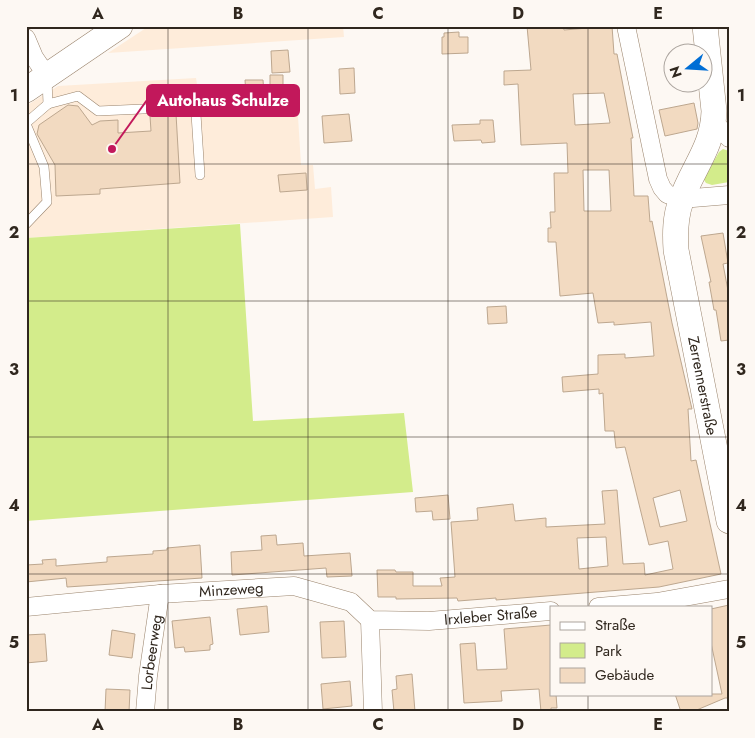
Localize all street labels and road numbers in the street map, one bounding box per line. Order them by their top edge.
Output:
street label: Zerrennerstraße [682,334,723,437]
street label: Minzeweg [198,577,264,603]
street label: Irxleber Straße [443,601,538,631]
street label: Lorbeerweg [136,613,168,691]

